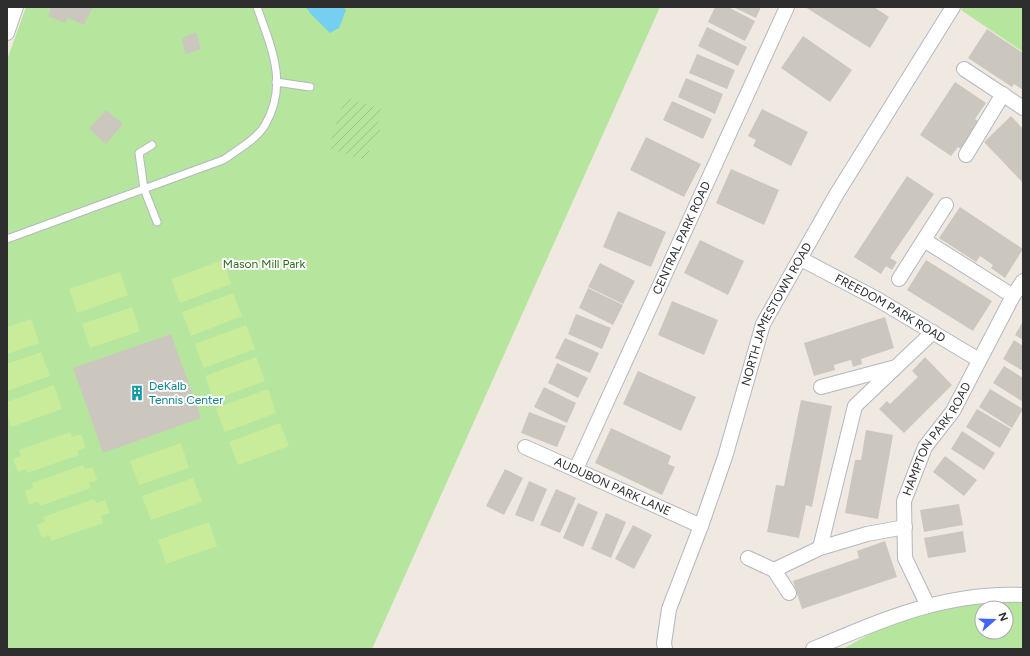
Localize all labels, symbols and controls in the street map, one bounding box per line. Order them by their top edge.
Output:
street label: CENTRAL PARK ROAD [650,179,713,297]
street label: NORTH JAMESTOWN ROAD [739,240,815,387]
park label: Mason Mill Park [223,257,305,271]
street label: FREEDOM PARK ROAD [833,271,948,345]
place label: DeKalb Tennis Center [149,379,223,407]
street label: HAMPTON PARK ROAD [900,380,974,497]
building icon: DeKalb Tennis Center [128,384,146,402]
street label: AUDUBON PARK LANE [552,454,673,518]
north arrow [974,600,1014,640]
text: N [995,611,1010,623]

